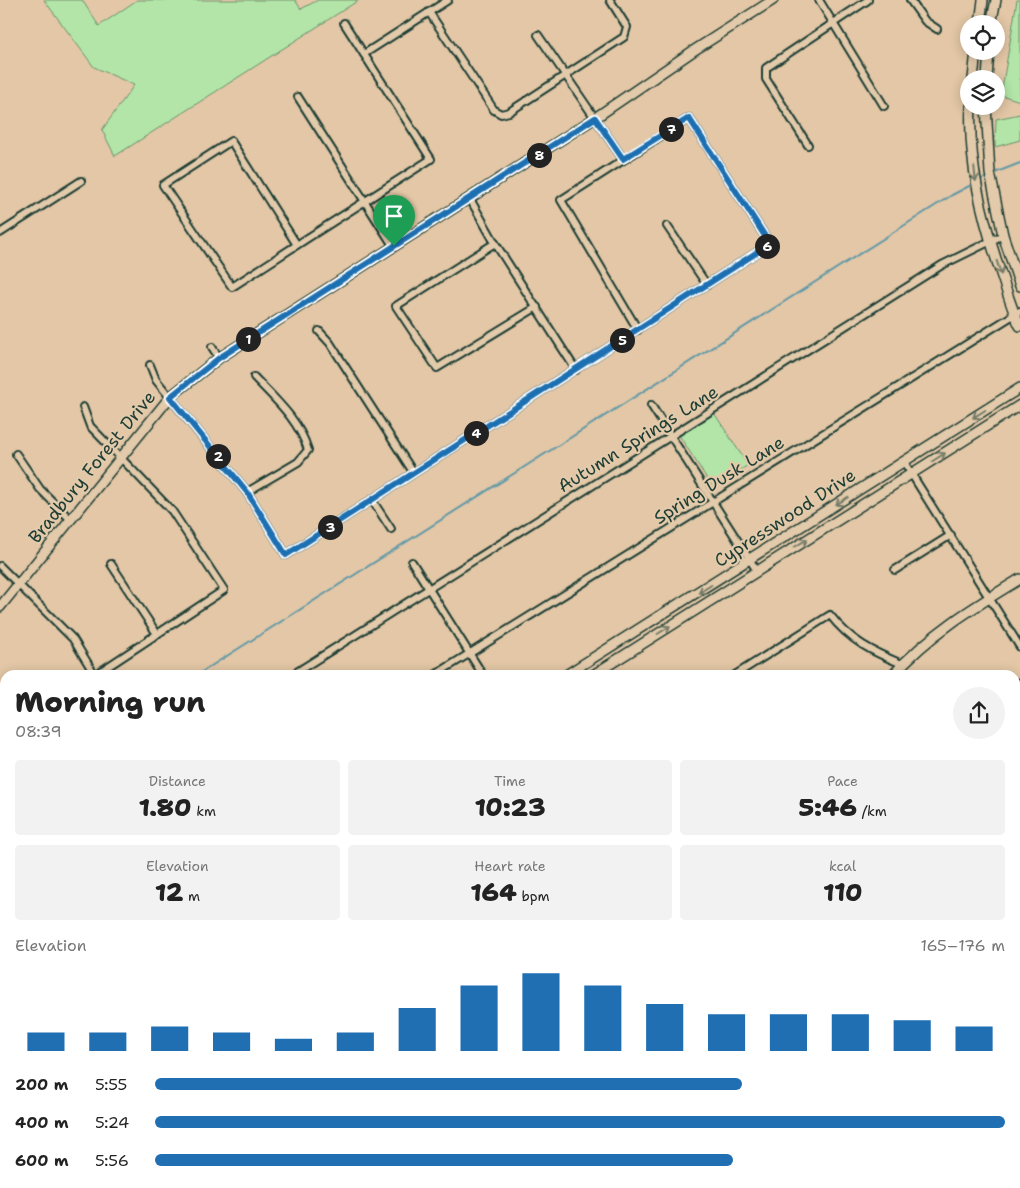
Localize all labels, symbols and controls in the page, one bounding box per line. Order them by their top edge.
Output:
map controls [960,15,1005,115]
button: locate [960,15,1005,60]
button: layers [960,70,1005,115]
pin: 7 [658,116,684,142]
text: 7 [667,120,676,138]
pin: 8 [526,142,552,168]
text: 8 [535,146,544,164]
one-way arrow [970,166,979,182]
pin [373,195,415,246]
icon: arrive [380,202,408,230]
pin: 6 [754,234,780,258]
text: 6 [763,237,772,255]
one-way arrow [995,260,1004,275]
pin: 1 [236,326,260,352]
pin: 5 [610,328,634,352]
text: 1 [245,330,252,348]
text: 5 [618,331,627,349]
street label: Autumn Springs Lane [553,380,723,498]
street label: Bradbury Forest Drive [23,386,161,548]
one-way arrow [972,409,986,419]
pin: 4 [464,420,488,446]
text: 4 [472,424,481,442]
street label: Spring Dusk Lane [649,430,789,530]
pin: 2 [206,444,230,468]
text: 2 [214,447,223,465]
one-way arrow [931,451,945,461]
street label: Cypresswood Drive [710,463,860,573]
one-way arrow [835,496,849,507]
pin: 3 [318,514,342,540]
text: 3 [326,518,335,536]
one-way arrow [794,538,808,548]
one-way arrow [698,584,712,594]
one-way arrow [657,625,671,636]
text: Morning run [15,683,205,721]
button: share [953,687,1005,739]
text: 08:39 [15,721,62,742]
text: Distance [149,772,206,790]
text: Time [494,772,526,790]
text: Pace [827,772,858,790]
text: 1.80 [139,790,192,824]
text: 10:23 [474,790,546,824]
text: 5:46 [799,790,857,824]
text: km [192,802,216,820]
text: /km [857,802,887,820]
text: Elevation [146,857,209,875]
text: Heart rate [474,857,546,875]
text: kcal [829,857,856,875]
text: 12 [155,875,183,909]
text: 164 [470,875,517,909]
text: 110 [823,875,862,909]
text: m [183,887,200,905]
text: bpm [517,887,550,905]
text: Elevation [15,935,87,956]
text: 165–176 m [920,935,1005,956]
text: 200 m [15,1074,68,1095]
text: 5:55 [95,1074,127,1095]
text: 400 m [15,1112,69,1133]
text: 5:24 [95,1112,129,1133]
text: 600 m [15,1150,69,1171]
text: 5:56 [95,1150,129,1171]

